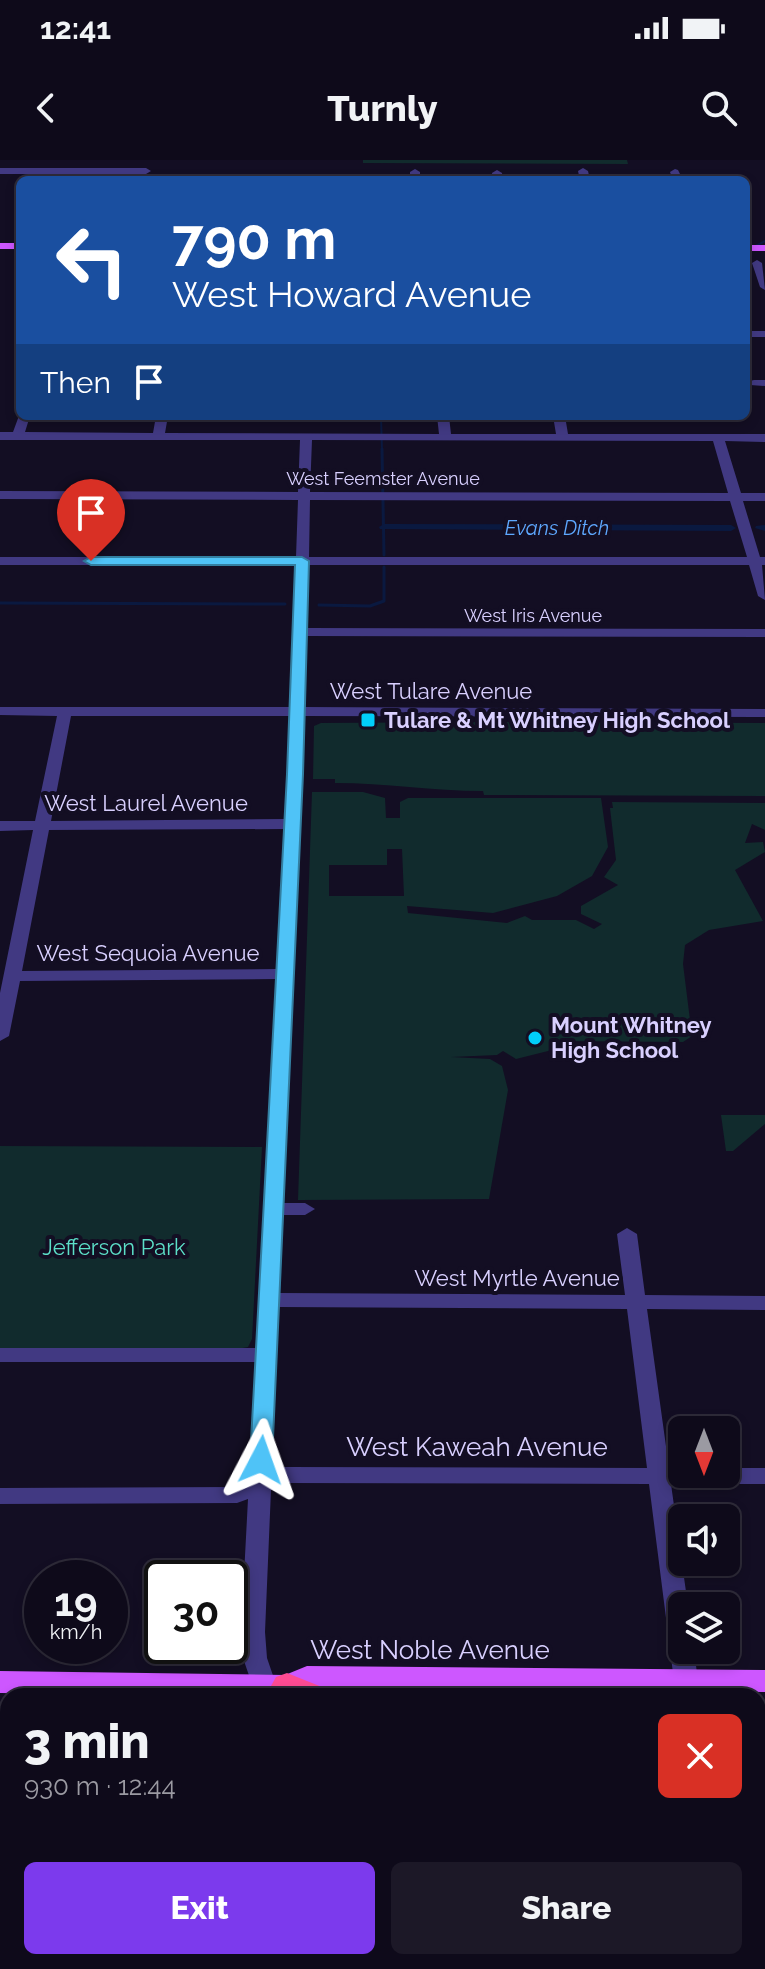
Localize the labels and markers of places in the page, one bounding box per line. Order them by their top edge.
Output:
pin [57,479,125,561]
place label: Tulare & Mt Whitney High School [384,707,731,733]
marker: Tulare & Mt Whitney High School [359,711,377,729]
place label: Mount Whitney High School [551,1012,712,1063]
marker: Mount Whitney High School [526,1029,544,1047]

